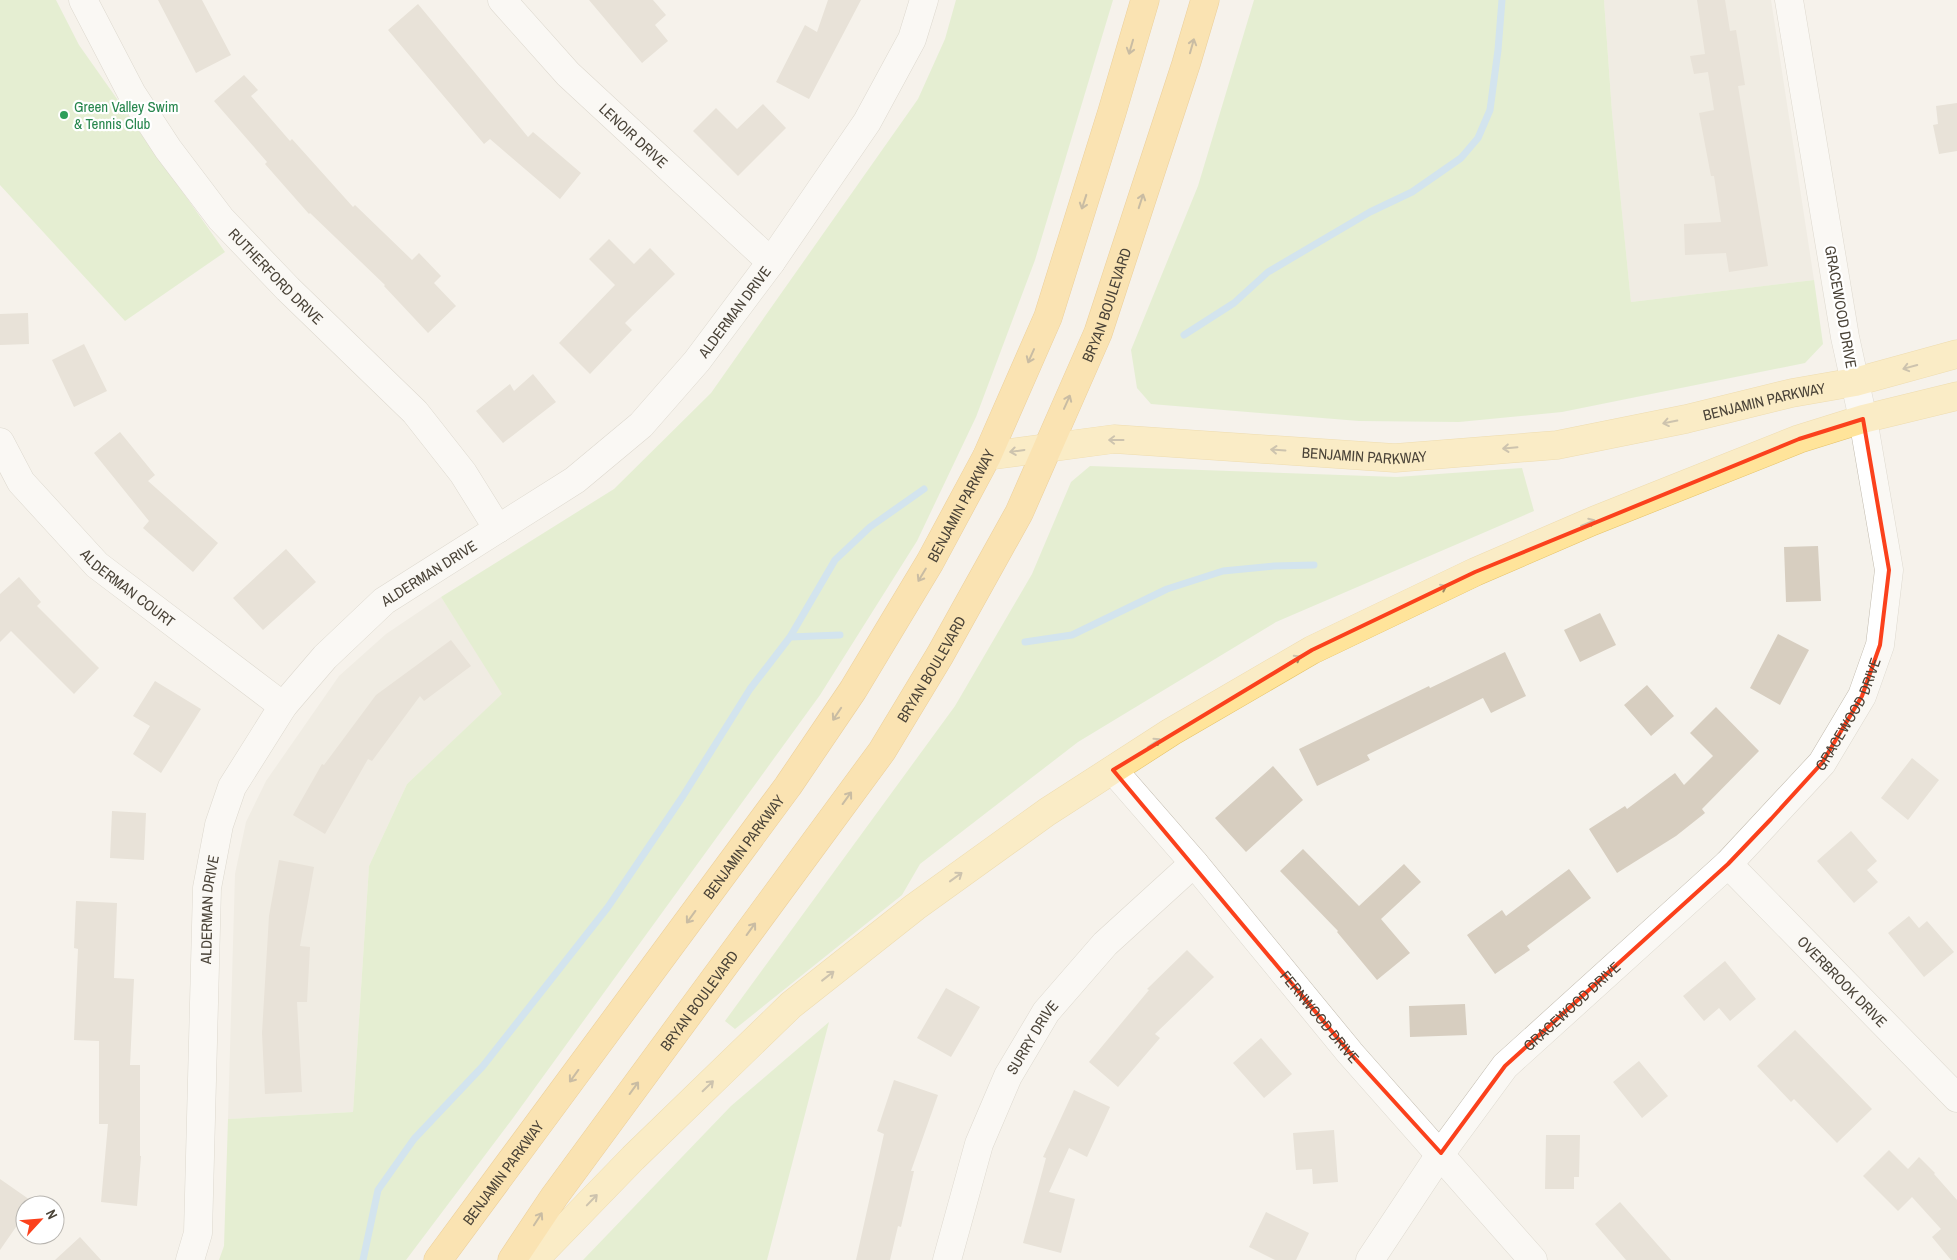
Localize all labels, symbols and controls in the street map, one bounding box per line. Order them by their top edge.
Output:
one-way arrow [1126,38,1135,54]
one-way arrow [1187,39,1197,55]
place label: Green Valley Swim & Tennis Club [74,96,178,134]
street label: LENOIR DRIVE [595,98,673,172]
marker: Green Valley Swim & Tennis Club [58,109,70,121]
one-way arrow [1137,193,1147,209]
one-way arrow [1078,194,1088,210]
street label: RUTHERFORD DRIVE [224,223,328,329]
street label: GRACEWOOD DRIVE [1820,244,1862,370]
street label: BRYAN BOULEVARD [1076,245,1136,365]
street label: ALDERMAN DRIVE [692,261,775,362]
one-way arrow [1025,348,1035,363]
one-way arrow [1902,362,1918,372]
street label: BENJAMIN PARKWAY [1701,377,1828,425]
one-way arrow [1063,395,1073,410]
one-way arrow [1663,418,1679,427]
one-way arrow [1109,435,1125,445]
street label: BENJAMIN PARKWAY [1301,441,1428,469]
one-way arrow [1503,444,1519,453]
street label: BENJAMIN PARKWAY [922,445,1000,565]
one-way arrow [1010,446,1026,456]
one-way arrow [1271,446,1287,455]
one-way arrow [1580,518,1595,527]
street label: ALDERMAN DRIVE [376,535,480,611]
street label: ALDERMAN COURT [75,543,180,632]
one-way arrow [917,568,927,582]
one-way arrow [1432,583,1447,593]
street label: BRYAN BOULEVARD [892,612,970,726]
one-way arrow [1286,655,1301,665]
street label: GRACEWOOD DRIVE [1810,655,1885,775]
one-way arrow [832,707,842,721]
one-way arrow [1147,737,1161,748]
street label: BENJAMIN PARKWAY [698,789,789,903]
one-way arrow [842,791,852,805]
street label: ALDERMAN DRIVE [194,853,224,965]
one-way arrow [949,872,963,882]
one-way arrow [686,910,697,923]
one-way arrow [746,922,756,936]
street label: OVERBROOK DRIVE [1793,931,1892,1032]
street label: BRYAN BOULEVARD [655,946,743,1055]
street label: GRACEWOOD DRIVE [1518,956,1625,1055]
street label: FERNWOOD DRIVE [1276,966,1364,1067]
one-way arrow [821,971,834,982]
street label: SURRY DRIVE [1001,995,1063,1078]
one-way arrow [569,1069,579,1083]
one-way arrow [702,1080,714,1092]
one-way arrow [628,1082,639,1095]
street label: BENJAMIN PARKWAY [457,1115,549,1229]
one-way arrow [586,1194,599,1206]
north arrow [15,1195,65,1245]
text: N [42,1207,62,1222]
one-way arrow [534,1213,544,1227]

